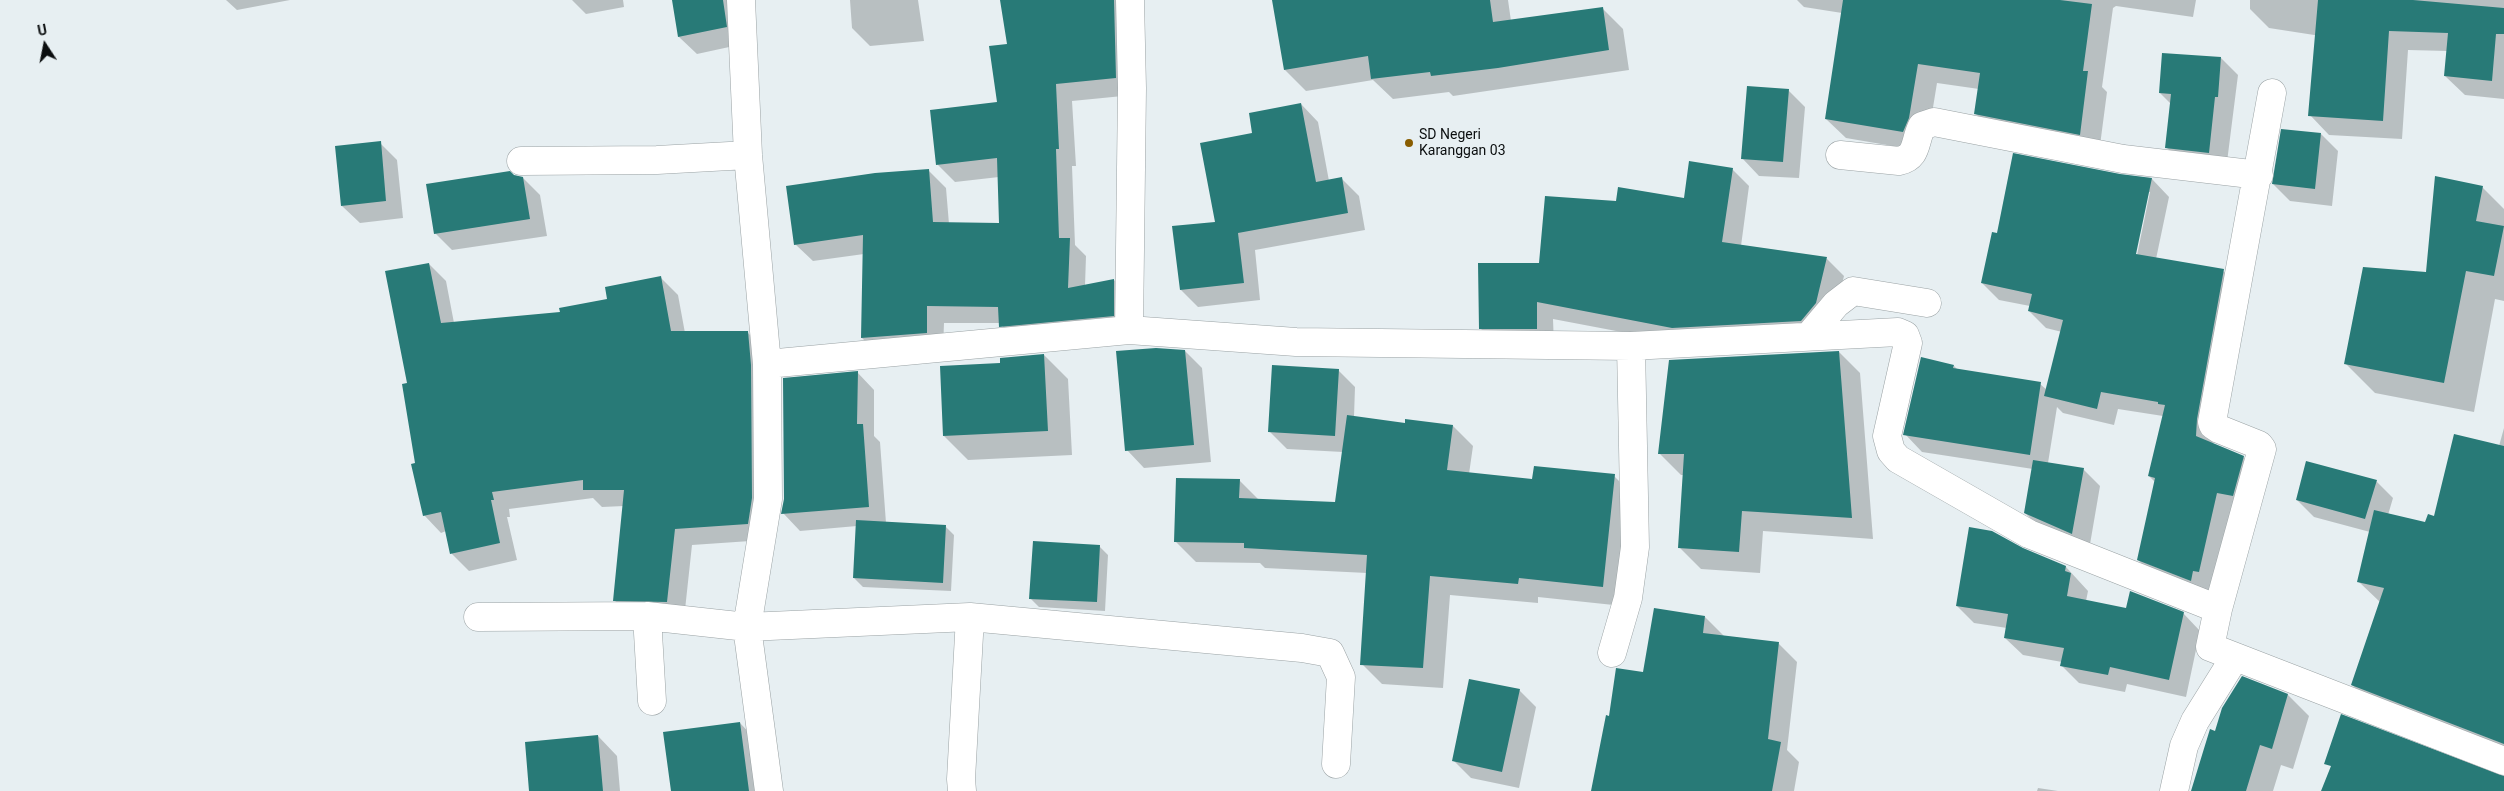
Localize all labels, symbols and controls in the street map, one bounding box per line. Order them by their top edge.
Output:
north arrow [20,20,70,70]
text: U [36,22,48,39]
place label: SD Negeri Karanggan 03 [1419,127,1505,160]
marker: SD Negeri Karanggan 03 [1403,137,1415,149]

